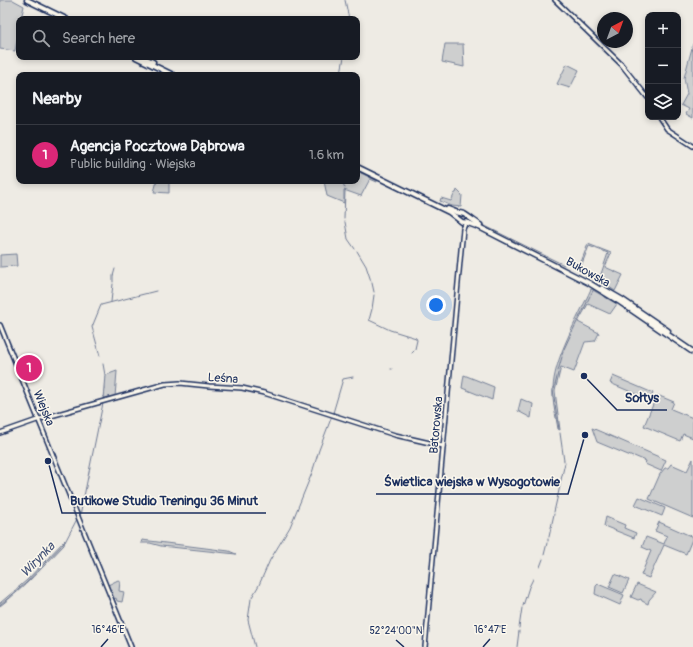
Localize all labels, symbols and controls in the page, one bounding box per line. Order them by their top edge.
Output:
north arrow [597,12,633,48]
map controls [645,12,681,120]
button: + [645,12,681,48]
search box [16,16,360,60]
icon: search [30,27,52,49]
text: Search here [62,29,135,48]
button: − [645,48,681,84]
button: layers [645,84,681,120]
text: Nearby [32,88,81,109]
text: Agencja Pocztowa Dąbrowa [70,137,245,156]
text: 1 [42,147,48,163]
text: 1.6 km [309,147,344,163]
text: Public building · Wiejska [70,156,196,172]
street label: Bukowska [563,254,613,291]
your location [426,295,446,315]
pin: 1 [16,353,42,383]
street label: Leśna [207,370,239,387]
callout: Sołtys [617,385,667,410]
street label: Wiejska [30,388,58,429]
text: Sołtys [625,390,659,406]
street label: Batorowska [427,395,447,454]
callout: Świetlica wiejska w Wysogotowie [376,469,568,494]
text: Świetlica wiejska w Wysogotowie [384,474,561,490]
callout: Butikowe Studio Treningu 36 Minut [62,488,266,513]
text: Butikowe Studio Treningu 36 Minut [70,493,259,509]
water label: Wirynka [17,538,59,581]
text: 16°46'E [92,624,124,636]
text: 16°47'E [474,624,506,636]
text: 52°24'00"N [369,625,423,637]

